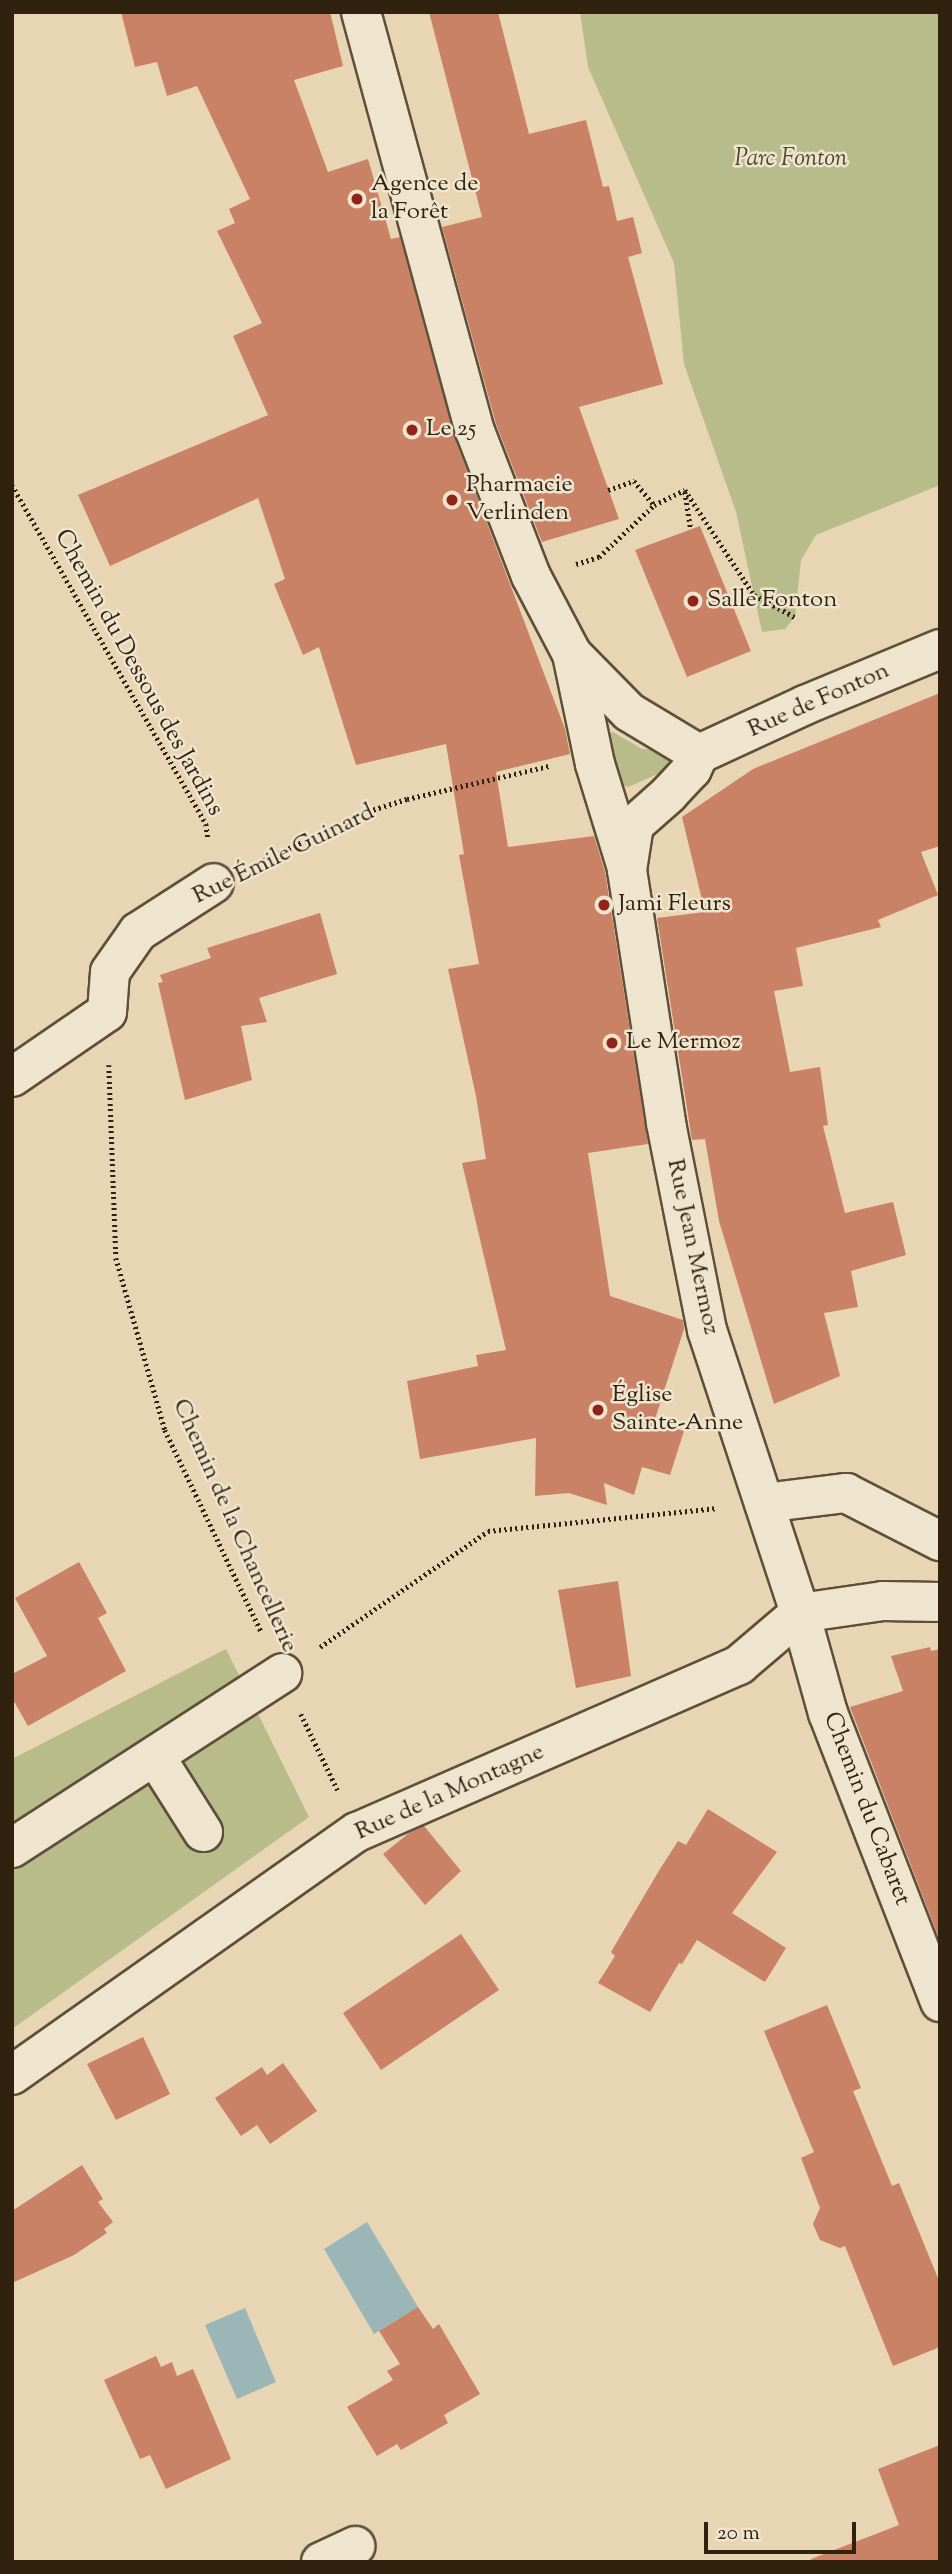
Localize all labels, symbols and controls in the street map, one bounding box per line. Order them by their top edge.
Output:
park label: Parc Fonton [735,146,847,174]
place label: Agence de la Forêt [371,171,478,227]
marker: Agence de la Forêt [349,191,365,207]
place label: Le 25 [426,416,476,444]
marker: Le 25 [404,422,420,438]
place label: Pharmacie Verlinden [466,472,573,528]
marker: Pharmacie Verlinden [444,492,460,508]
street label: Chemin du Dessous des Jardins [47,525,229,821]
place label: Salle Fonton [707,587,837,615]
marker: Salle Fonton [685,593,701,609]
street label: Rue de Fonton [744,657,894,745]
street label: Rue Émile Guinard [189,799,379,911]
place label: Jami Fleurs [618,891,731,919]
marker: Jami Fleurs [596,897,612,913]
place label: Le Mermoz [626,1029,740,1057]
marker: Le Mermoz [604,1035,620,1051]
street label: Rue Jean Mermoz [659,1157,725,1337]
place label: Église Sainte-Anne [612,1382,743,1438]
street label: Chemin de la Chancellerie [165,1395,303,1657]
marker: Église Sainte-Anne [590,1402,606,1418]
street label: Chemin du Cabaret [816,1708,916,1910]
street label: Rue de la Montagne [351,1738,549,1848]
scale bar [707,2508,859,2552]
text: 20 m [717,2519,760,2549]

